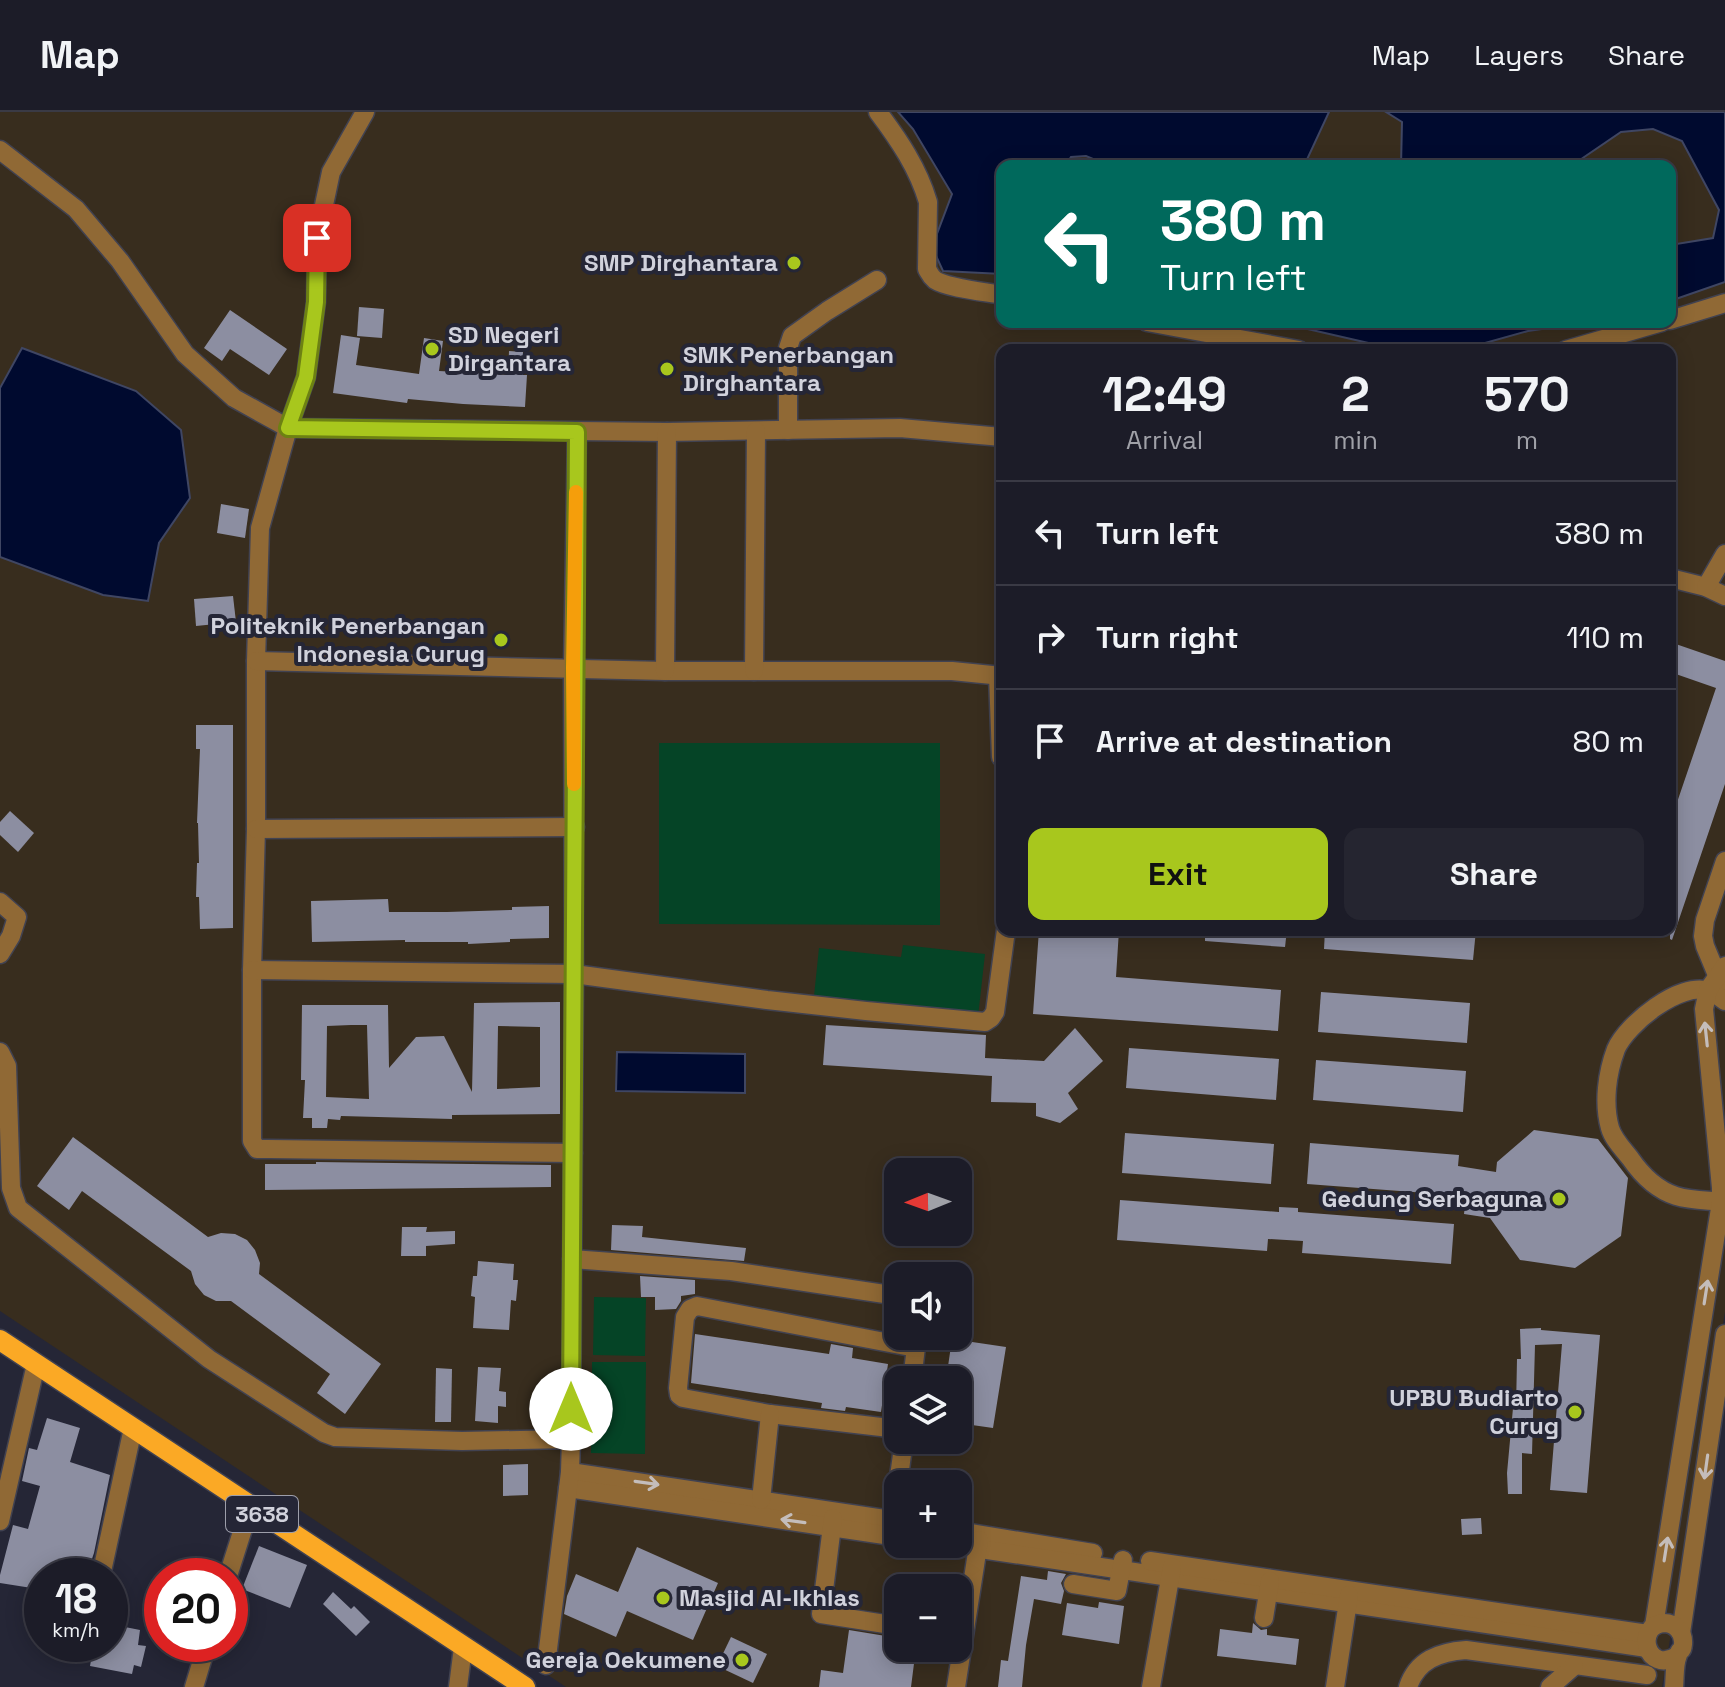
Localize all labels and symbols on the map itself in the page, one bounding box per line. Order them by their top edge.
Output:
pin [283,204,351,272]
place label: SMP Dirghantara [584,247,778,278]
marker: SMP Dirghantara [785,254,803,272]
place label: SD Negeri Dirgantara [448,319,571,378]
place label: SMK Penerbangan Dirghantara [683,339,894,398]
marker: SD Negeri Dirgantara [423,340,441,358]
marker: SMK Penerbangan Dirghantara [658,360,676,378]
place label: Politeknik Penerbangan Indonesia Curug [211,610,485,669]
marker: Politeknik Penerbangan Indonesia Curug [492,631,510,649]
one-way arrow [1699,1021,1714,1048]
north arrow [884,1158,972,1246]
place label: Gedung Serbaguna [1321,1183,1543,1214]
marker: Gedung Serbaguna [1550,1190,1568,1208]
one-way arrow [1700,1280,1715,1305]
position arrow [529,1367,613,1451]
place label: UPBU Budiarto Curug [1389,1382,1559,1441]
marker: UPBU Budiarto Curug [1566,1403,1584,1421]
one-way arrow [1697,1454,1712,1479]
one-way arrow [634,1476,659,1491]
road number: 3638 [226,1496,298,1532]
one-way arrow [781,1513,806,1528]
one-way arrow [1659,1537,1674,1562]
speed limit sign: 20 [144,1558,248,1662]
place label: Masjid Al-Ikhlas [679,1582,860,1613]
marker: Masjid Al-Ikhlas [654,1589,672,1607]
place label: Gereja Oekumene [526,1644,726,1675]
marker: Gereja Oekumene [733,1651,751,1669]

